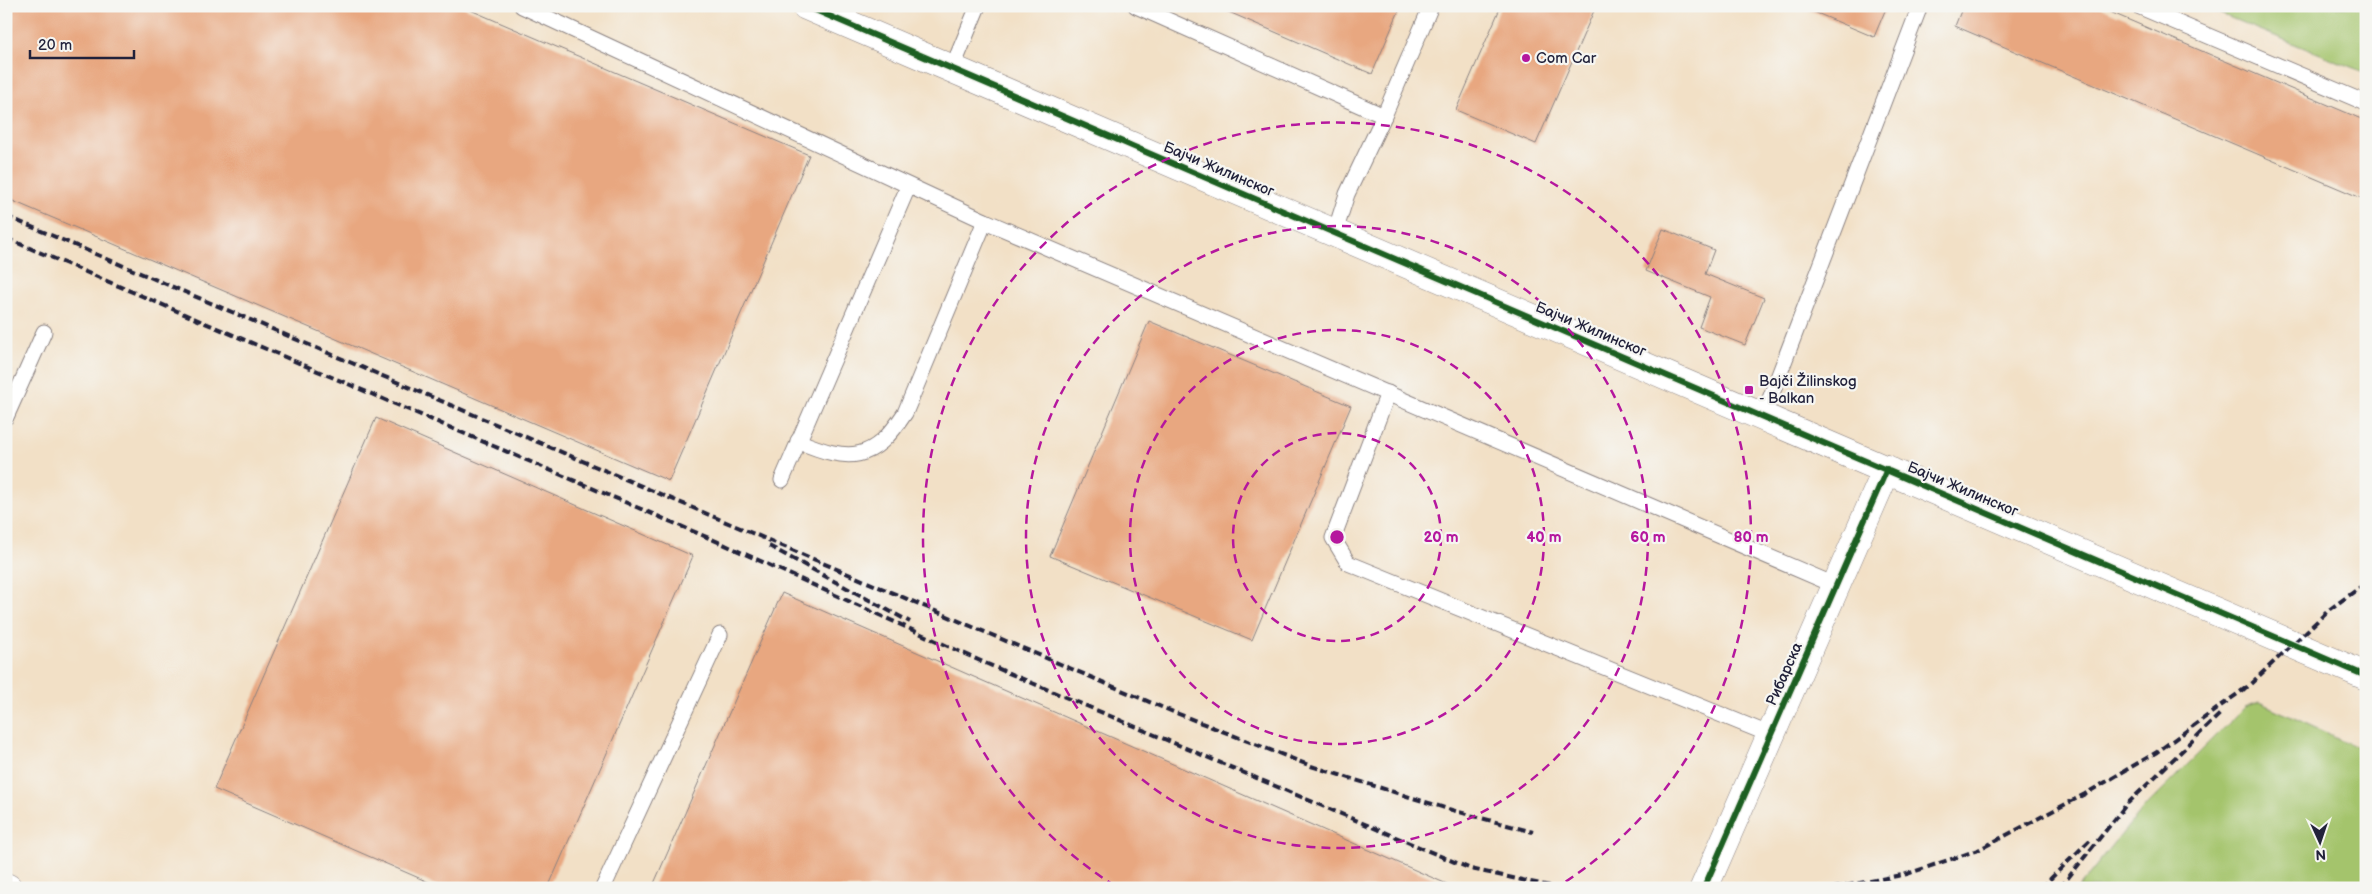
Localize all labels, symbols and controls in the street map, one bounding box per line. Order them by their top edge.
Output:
scale bar [30,28,134,60]
text: 20 m [38,36,72,55]
place label: Com Car [1536,49,1597,68]
marker: Com Car [1520,52,1532,64]
street label: Бајчи Жилинског [1161,138,1277,201]
street label: Бајчи Жилинског [1533,298,1649,361]
place label: Bajči Žilinskog - Balkan [1759,372,1857,408]
marker: Bajči Žilinskog - Balkan [1743,384,1755,396]
street label: Бајчи Жилинског [1905,458,2021,521]
centre of rings [1328,528,1346,546]
text: 20 m [1424,528,1459,547]
text: 40 m [1526,528,1562,547]
text: 60 m [1630,528,1666,547]
text: 80 m [1733,528,1769,547]
street label: Рибарска [1762,639,1807,709]
north arrow [2294,816,2344,866]
text: N [2315,846,2326,863]

